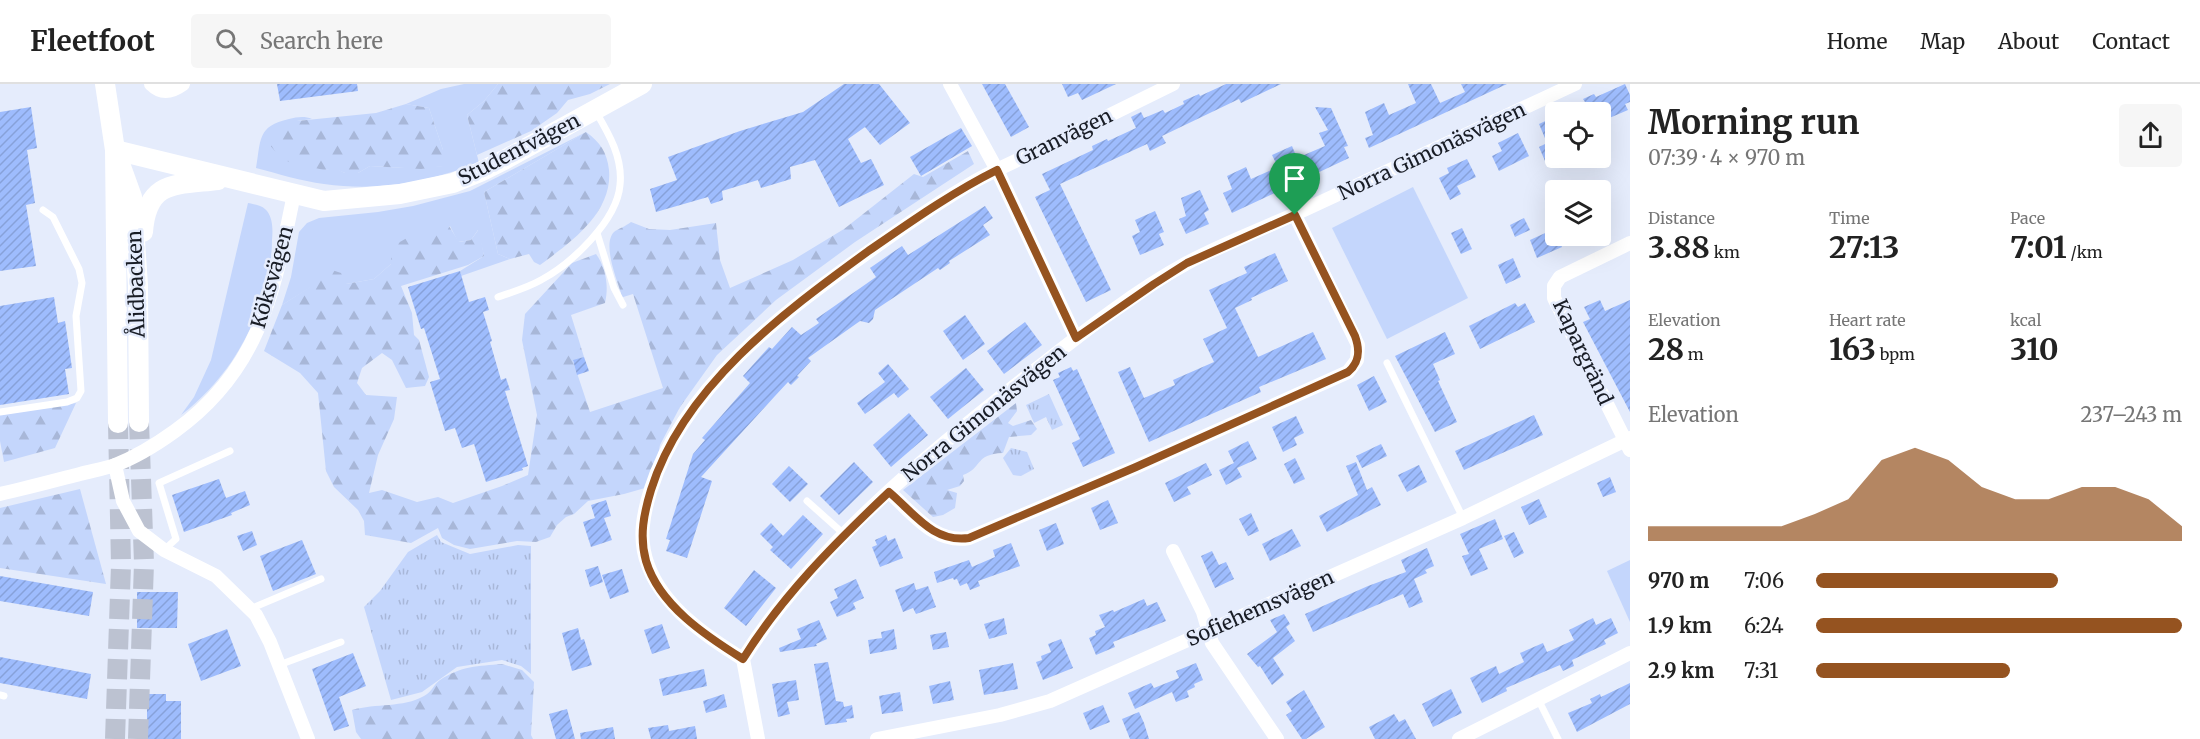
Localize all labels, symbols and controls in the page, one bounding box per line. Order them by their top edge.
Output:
search box [191,14,611,68]
text: Fleetfoot [30,23,155,59]
icon: search [212,25,245,58]
text: Search here [260,27,383,55]
text: Home [1827,28,1887,55]
text: Map [1920,28,1965,55]
text: About [1998,28,2059,55]
text: Contact [2092,28,2170,55]
street label: Norra Gimonäsvägen [1334,96,1529,205]
map controls [1545,102,1611,246]
button: locate [1545,102,1611,168]
text: Morning run [1648,102,1859,143]
street label: Granvägen [1012,103,1116,171]
button: share [2119,104,2182,167]
street label: Studentvägen [454,107,584,190]
text: 07:39 · 4 × 970 m [1648,145,1805,170]
pin [1269,153,1320,215]
icon: arrive [1278,162,1311,195]
button: layers [1545,180,1611,246]
text: Distance [1648,208,1715,228]
text: Time [1829,208,1870,228]
text: Pace [2010,208,2045,228]
street label: Köksvägen [245,223,298,331]
text: 3.88 [1648,228,1710,266]
text: 27:13 [1829,228,1900,266]
text: 7:01 [2010,228,2067,266]
street label: Ålidbacken [119,230,150,339]
text: km [1710,242,1740,262]
text: /km [2067,242,2103,262]
street label: Kapargränd [1548,295,1619,409]
text: Elevation [1648,310,1721,330]
text: Heart rate [1829,310,1906,330]
text: kcal [2010,310,2041,330]
text: 28 [1648,330,1684,368]
text: 163 [1829,330,1876,368]
text: 310 [2010,330,2059,368]
street label: Norra Gimonäsvägen [897,339,1071,486]
text: m [1684,344,1704,364]
text: bpm [1876,344,1915,364]
text: Elevation [1648,402,1739,427]
text: 237–243 m [2081,402,2182,427]
street label: Sofiehemsvägen [1182,564,1337,651]
text: 970 m [1648,568,1709,593]
text: 7:06 [1744,568,1784,593]
text: 1.9 km [1648,613,1712,638]
text: 6:24 [1744,613,1784,638]
text: 2.9 km [1648,658,1714,683]
text: 7:31 [1744,658,1778,683]

